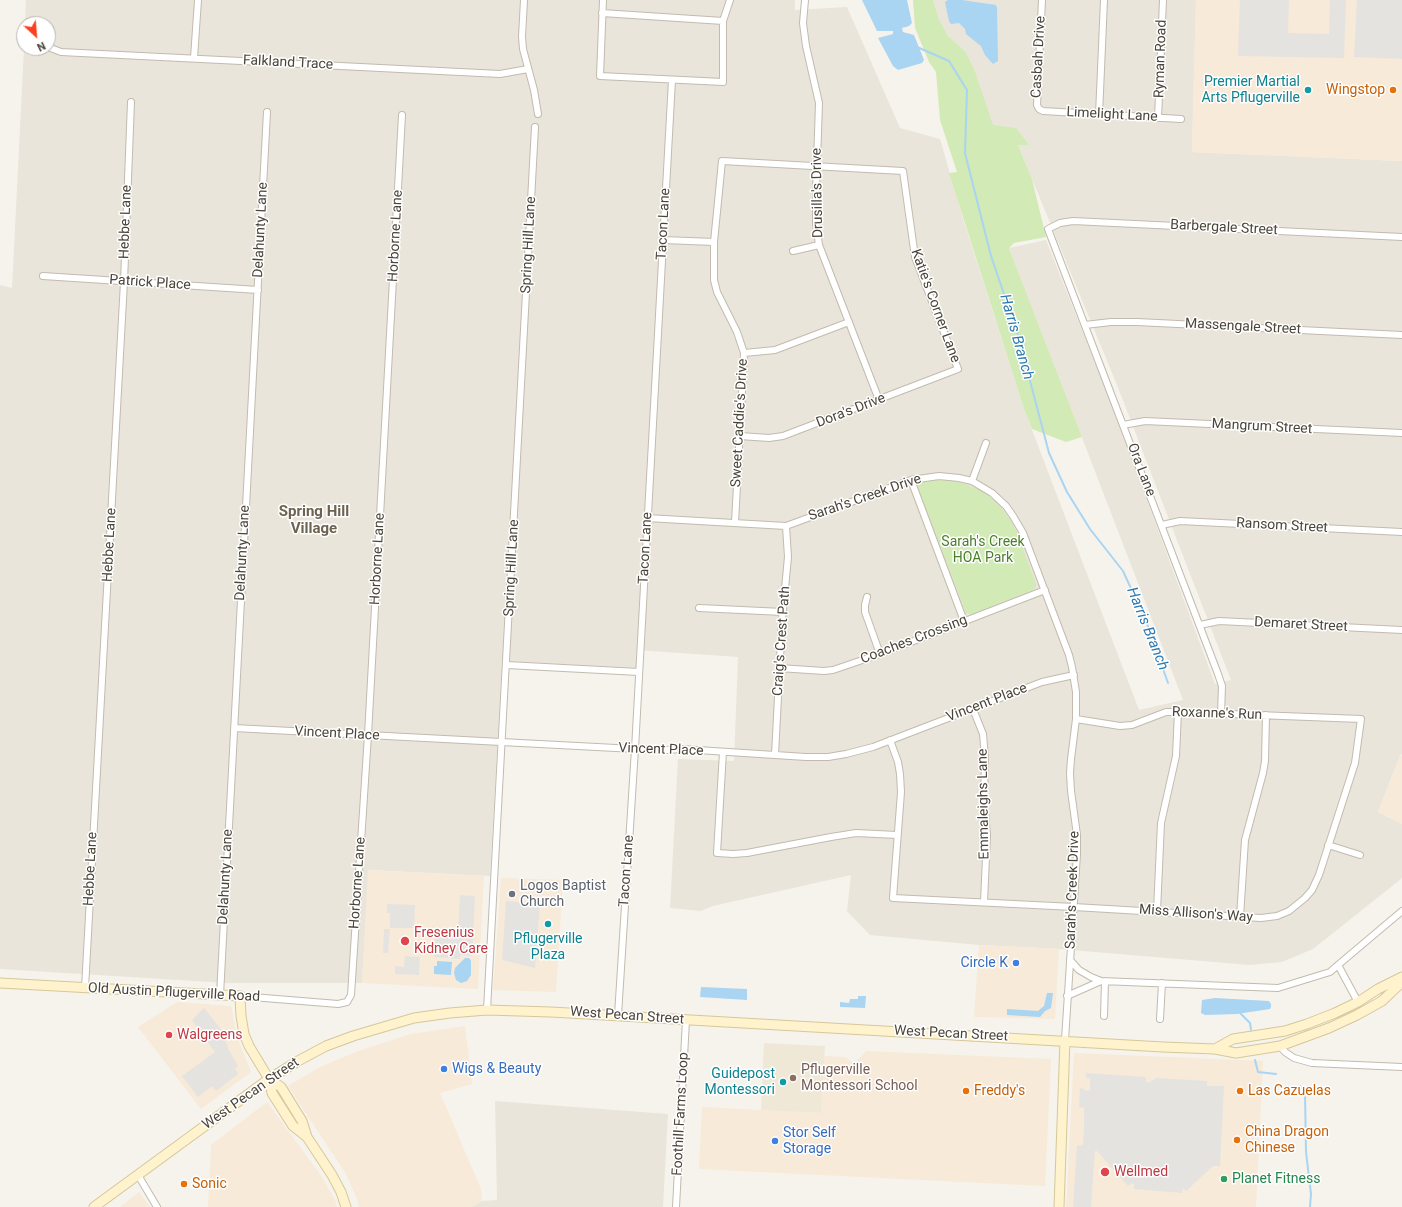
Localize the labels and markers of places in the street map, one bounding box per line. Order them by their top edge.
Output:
place label: Premier Martial Arts Pflugerville [1201,74,1300,106]
place label: Wingstop [1326,82,1385,98]
marker: Premier Martial Arts Pflugerville [1303,85,1313,95]
marker: Wingstop [1388,85,1398,95]
place label: Logos Baptist Church [520,878,606,910]
marker: Logos Baptist Church [507,889,517,899]
marker: Pflugerville Plaza [543,919,553,929]
place label: Fresenius Kidney Care [414,925,488,958]
place label: Pflugerville Plaza [513,931,583,964]
marker: Fresenius Kidney Care [399,935,411,947]
place label: Circle K [960,955,1008,971]
marker: Circle K [1011,958,1021,968]
place label: Walgreens [177,1027,242,1043]
marker: Walgreens [164,1030,174,1040]
place label: Wigs & Beauty [452,1061,541,1077]
place label: Pflugerville Montessori School [801,1062,918,1094]
marker: Wigs & Beauty [439,1064,449,1074]
place label: Guidepost Montessori [704,1066,775,1098]
marker: Pflugerville Montessori School [788,1073,798,1083]
marker: Guidepost Montessori [778,1077,788,1087]
place label: Freddy's [974,1083,1025,1099]
place label: Las Cazuelas [1248,1083,1331,1099]
marker: Freddy's [961,1086,971,1096]
marker: Las Cazuelas [1235,1086,1245,1096]
place label: China Dragon Chinese [1245,1124,1329,1156]
place label: Stor Self Storage [783,1125,836,1158]
marker: China Dragon Chinese [1232,1135,1242,1145]
marker: Stor Self Storage [770,1136,780,1146]
place label: Wellmed [1114,1164,1168,1180]
marker: Wellmed [1099,1166,1111,1178]
place label: Planet Fitness [1232,1171,1320,1187]
marker: Planet Fitness [1219,1174,1229,1184]
place label: Sonic [192,1176,227,1192]
marker: Sonic [179,1179,189,1189]

